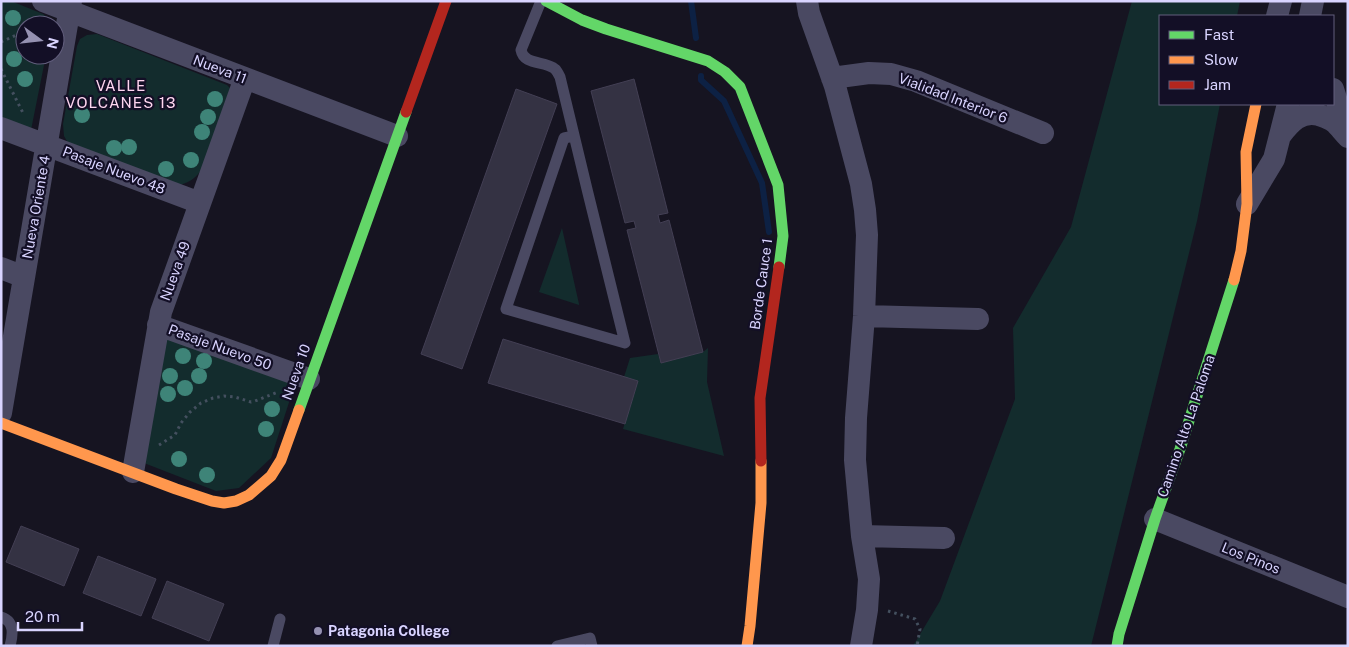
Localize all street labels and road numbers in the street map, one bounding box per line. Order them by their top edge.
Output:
street label: Nueva 11 [191,52,249,86]
street label: Vialidad Interior 6 [896,70,1010,126]
street label: Pasaje Nuevo 48 [60,143,168,197]
street label: Nueva Oriente 4 [19,154,53,260]
street label: Borde Cauce 1 [747,237,775,331]
street label: Nueva 49 [157,239,193,303]
street label: Pasaje Nuevo 50 [166,321,274,373]
street label: Nueva 10 [278,342,314,402]
street label: Camino Alto La Paloma [1154,353,1218,499]
street label: Los Pinos [1219,539,1283,577]

